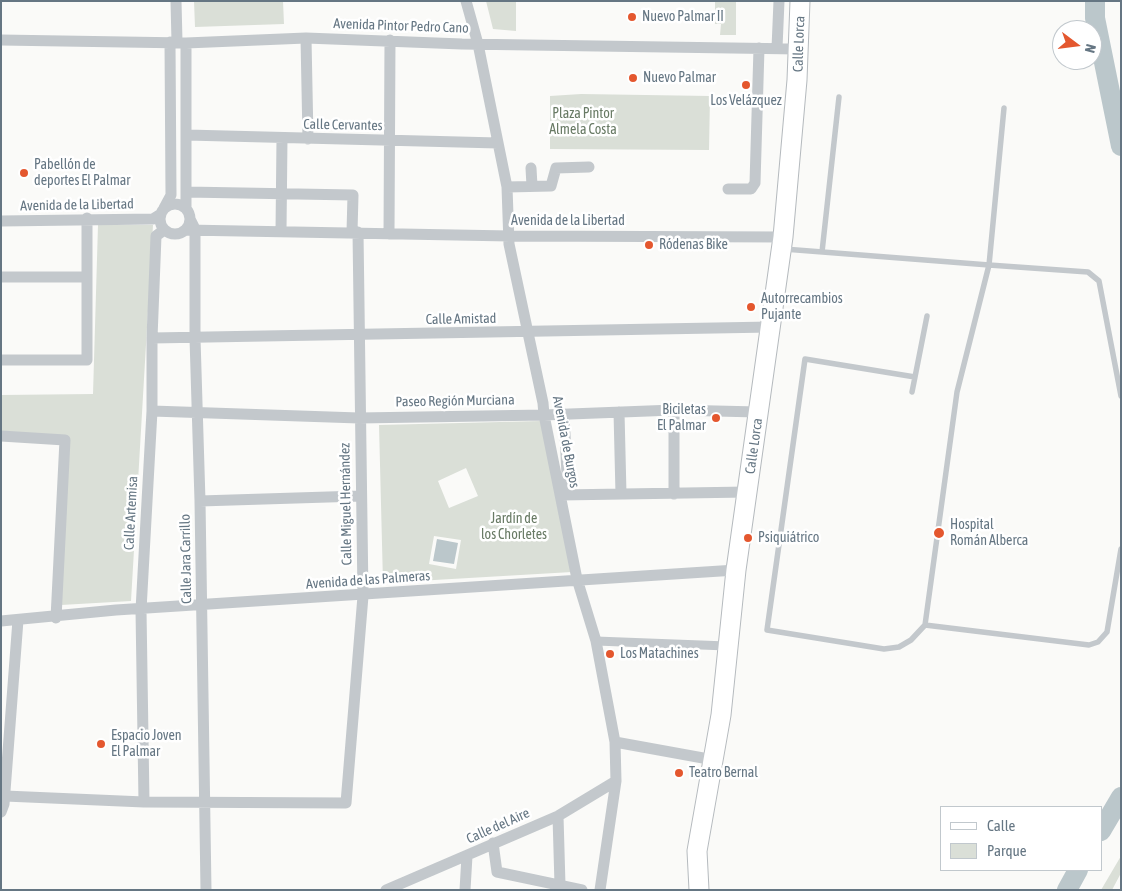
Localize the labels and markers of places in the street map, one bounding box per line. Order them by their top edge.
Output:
place label: Nuevo Palmar II [642,9,724,25]
marker: Nuevo Palmar II [626,11,638,23]
place label: Nuevo Palmar [643,70,716,86]
marker: Nuevo Palmar [627,72,639,84]
marker: Los Velázquez [740,79,752,91]
place label: Los Velázquez [710,93,782,109]
place label: Pabellón de deportes El Palmar [34,157,130,190]
marker: Pabellón de deportes El Palmar [18,167,30,179]
place label: Ródenas Bike [659,237,728,253]
marker: Ródenas Bike [643,239,655,251]
place label: Autorrecambios Pujante [761,291,843,324]
marker: Autorrecambios Pujante [745,301,757,313]
place label: Biciletas El Palmar [657,402,706,434]
marker: Biciletas El Palmar [710,412,722,424]
place label: Hospital Román Alberca [950,517,1028,550]
marker: Hospital Román Alberca [932,526,946,540]
place label: Psiquiátrico [758,530,819,546]
marker: Psiquiátrico [742,532,754,544]
place label: Los Matachines [620,646,699,662]
marker: Los Matachines [604,648,616,660]
place label: Espacio Joven El Palmar [111,728,182,760]
marker: Espacio Joven El Palmar [95,738,107,750]
place label: Teatro Bernal [689,765,758,781]
marker: Teatro Bernal [673,767,685,779]

